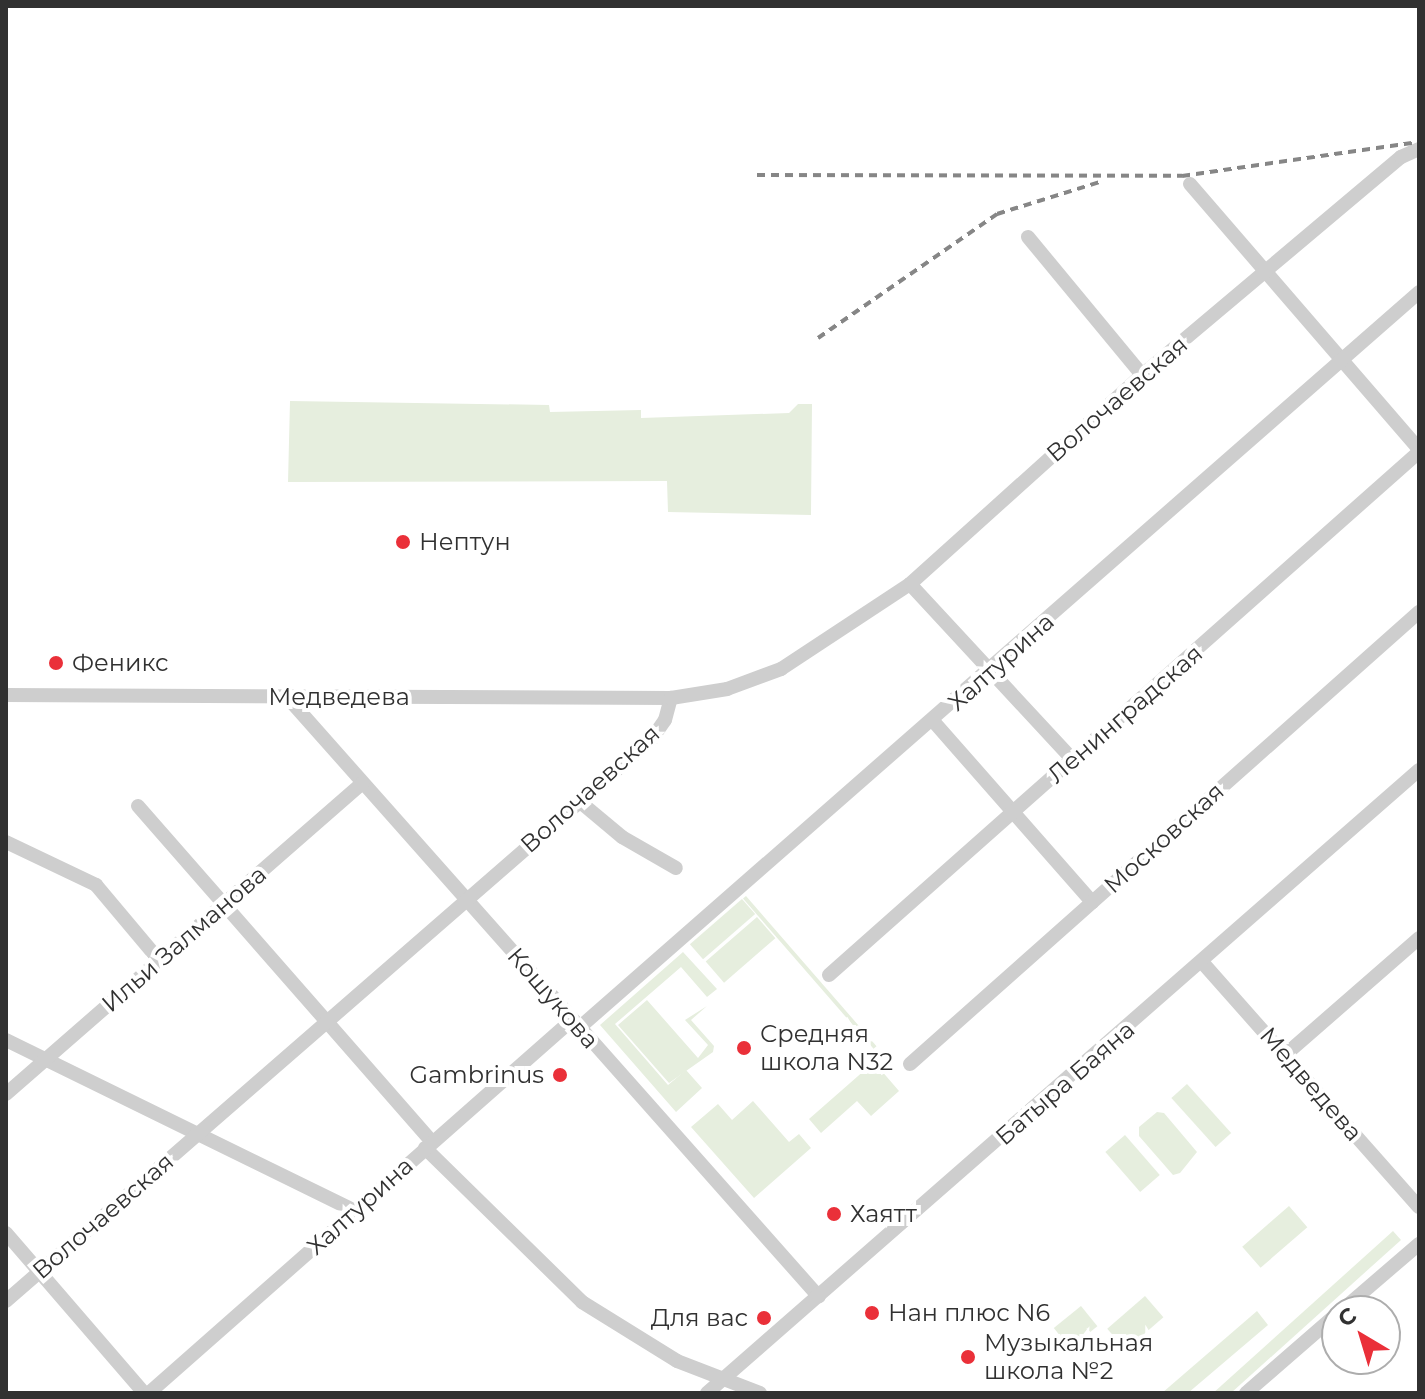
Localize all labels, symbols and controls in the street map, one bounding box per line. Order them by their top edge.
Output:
street label: Волочаевская [1041,330,1193,468]
place label: Нептун [419,528,511,556]
marker: Нептун [394,533,412,551]
street label: Халтурина [942,607,1060,717]
street label: Ленинградская [1042,639,1208,789]
place label: Феникс [72,649,169,677]
marker: Феникс [47,654,65,672]
street label: Медведева [268,683,410,711]
street label: Волочаевская [515,719,665,859]
street label: Московская [1098,777,1230,899]
street label: Ильи Залманова [96,860,272,1018]
street label: Кошукова [501,942,605,1054]
street label: Батыра Баяна [990,1015,1140,1151]
place label: Средняя школа N32 [760,1020,893,1076]
street label: Медведева [1254,1021,1368,1147]
marker: Средняя школа N32 [735,1039,753,1057]
place label: Gambrinus [410,1061,544,1089]
marker: Gambrinus [551,1066,569,1084]
street label: Волочаевская [27,1147,179,1285]
street label: Халтурина [301,1151,419,1261]
place label: Хаятт [850,1200,917,1228]
marker: Хаятт [825,1205,843,1223]
north arrow [1321,1295,1401,1375]
place label: Нан плюс N6 [888,1299,1050,1327]
text: С [1333,1302,1362,1333]
place label: Для вас [651,1304,748,1332]
marker: Нан плюс N6 [863,1304,881,1322]
marker: Для вас [755,1309,773,1327]
place label: Музыкальная школа №2 [984,1329,1153,1385]
marker: Музыкальная школа №2 [959,1348,977,1366]

